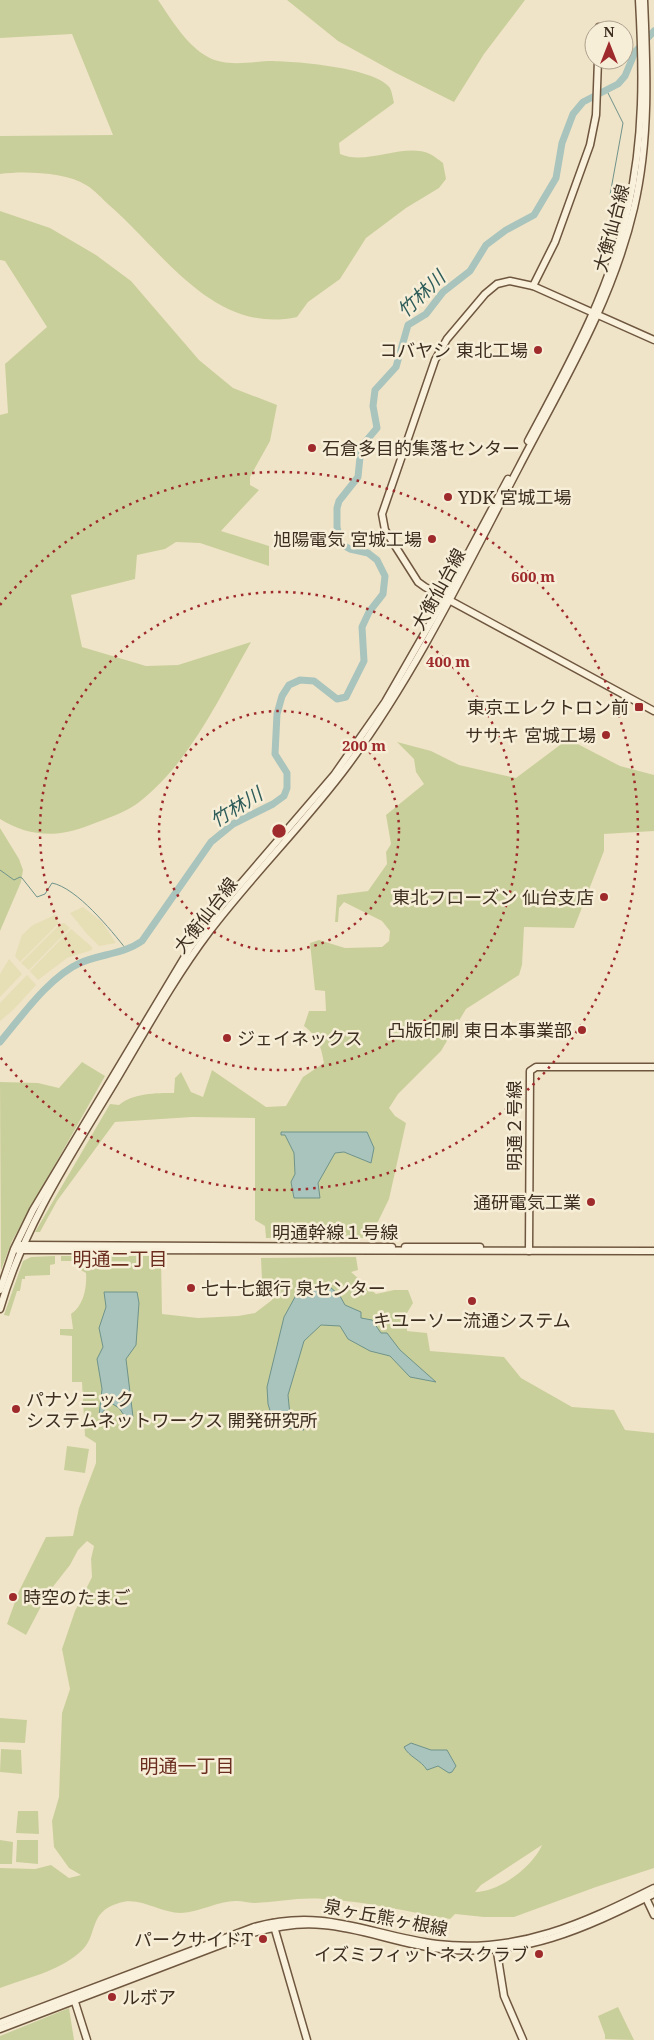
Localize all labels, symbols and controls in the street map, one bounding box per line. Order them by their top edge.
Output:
north arrow [584,20,634,70]
text: N [603,22,615,41]
street label: 大衡仙台線 [588,181,634,275]
water label: 竹林川 [391,263,452,323]
place label: コバヤシ 東北工場 [379,338,528,362]
marker: コバヤシ 東北工場 [532,344,544,356]
place label: 石倉多目的集落センター [322,436,520,460]
marker: 石倉多目的集落センター [306,442,318,454]
place label: YDK 宮城工場 [457,485,572,509]
marker: YDK 宮城工場 [442,491,454,503]
place label: 旭陽電気 宮城工場 [273,527,422,551]
marker: 旭陽電気 宮城工場 [426,533,438,545]
street label: 大衡仙台線 [406,544,470,634]
text: 600 m [511,566,555,586]
text: 400 m [426,651,470,671]
place label: 東京エレクトロン前 [467,695,629,719]
marker: 東京エレクトロン前 [633,701,645,713]
place label: ササキ 宮城工場 [465,723,596,747]
marker: ササキ 宮城工場 [600,729,612,741]
text: 200 m [342,735,386,755]
water label: 竹林川 [205,780,269,833]
centre of rings [270,822,288,840]
street label: 大衡仙台線 [168,872,242,958]
place label: 東北フローズン 仙台支店 [392,885,594,909]
marker: 東北フローズン 仙台支店 [598,891,610,903]
place label: 凸版印刷 東日本事業部 [387,1018,572,1042]
marker: 凸版印刷 東日本事業部 [576,1024,588,1036]
place label: ジェイネックス [237,1026,362,1050]
marker: ジェイネックス [221,1032,233,1044]
street label: 明通２号線 [502,1081,526,1171]
place label: 通研電気工業 [473,1190,581,1214]
marker: 通研電気工業 [585,1196,597,1208]
street label: 明通幹線１号線 [272,1220,398,1244]
district label: 明通二丁目 [72,1246,168,1272]
place label: 七十七銀行 泉センター [201,1276,386,1300]
marker: 七十七銀行 泉センター [185,1282,197,1294]
marker: キユーソー流通システム [466,1295,478,1307]
place label: キユーソー流通システム [373,1308,571,1332]
place label: パナソニック システムネットワークス 開発研究所 [26,1387,318,1432]
marker: パナソニック システムネットワークス 開発研究所 [10,1403,22,1415]
place label: 時空のたまご [23,1585,130,1609]
marker: 時空のたまご [7,1591,19,1603]
district label: 明通一丁目 [139,1753,235,1779]
street label: 泉ヶ丘熊ヶ根線 [322,1893,450,1941]
place label: パークサイドT [134,1927,253,1951]
marker: パークサイドT [257,1933,269,1945]
place label: イズミフィットネスクラブ [314,1942,529,1966]
marker: イズミフィットネスクラブ [533,1948,545,1960]
place label: ルボア [122,1985,176,2009]
marker: ルボア [106,1991,118,2003]

